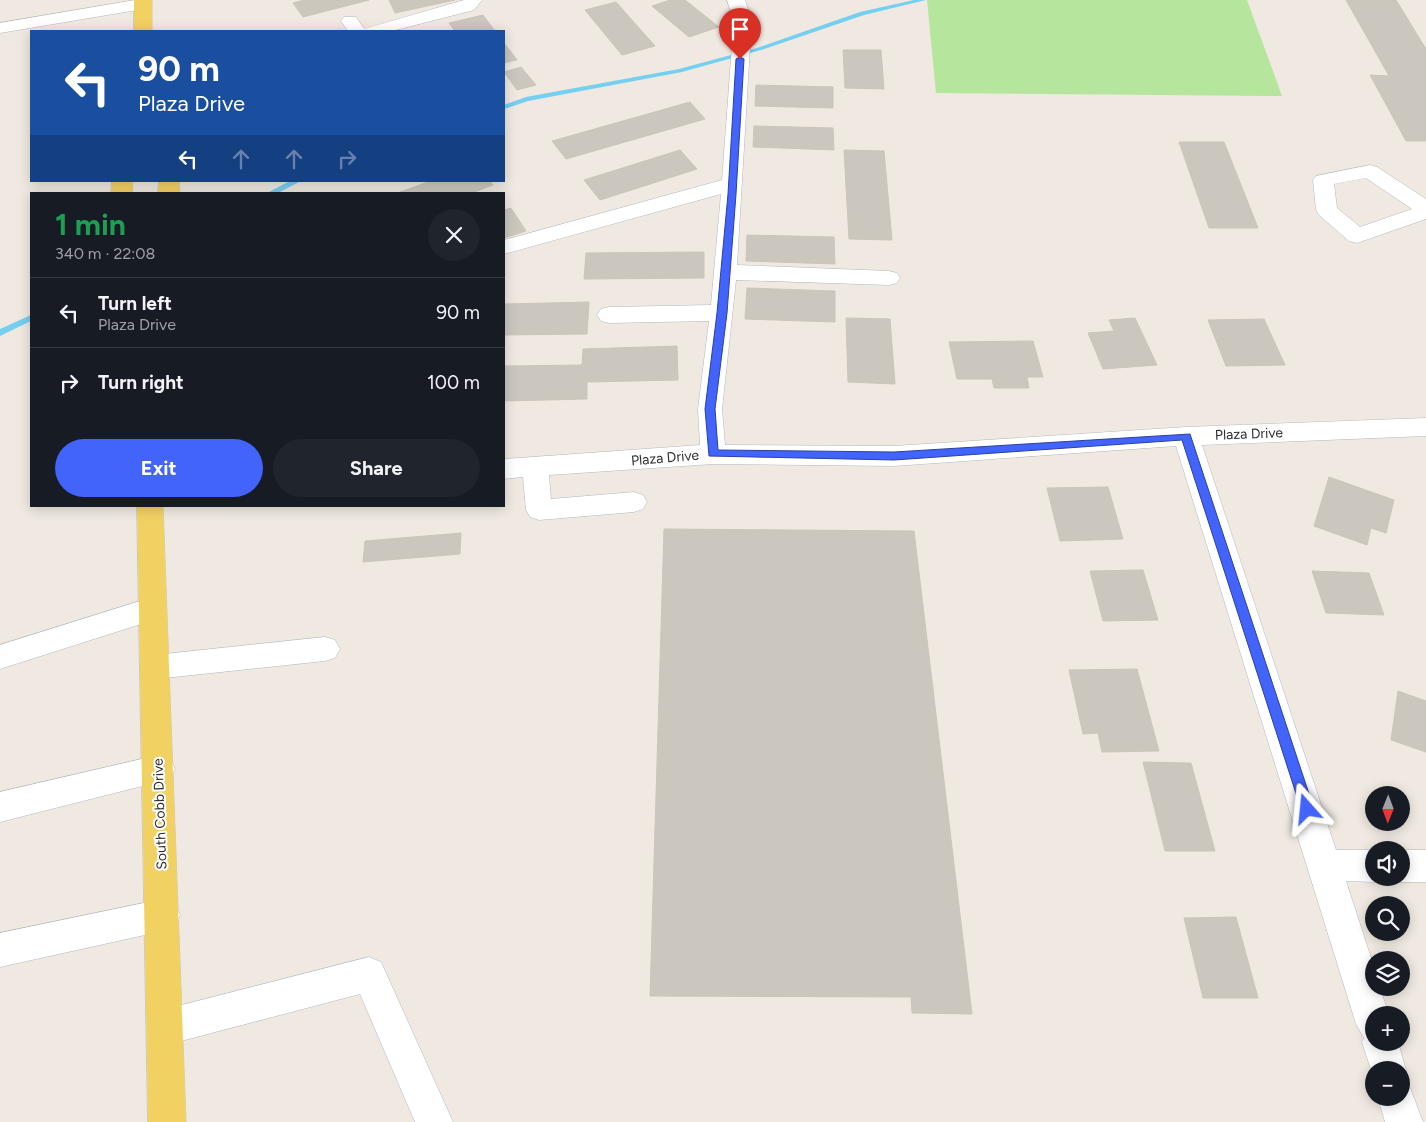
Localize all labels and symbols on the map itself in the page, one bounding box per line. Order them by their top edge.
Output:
pin [719,8,761,59]
street label: Plaza Drive [1215,424,1284,444]
street label: Plaza Drive [630,447,700,469]
street label: South Cobb Drive [150,758,170,870]
position arrow [1280,782,1332,834]
north arrow [1365,786,1410,831]

